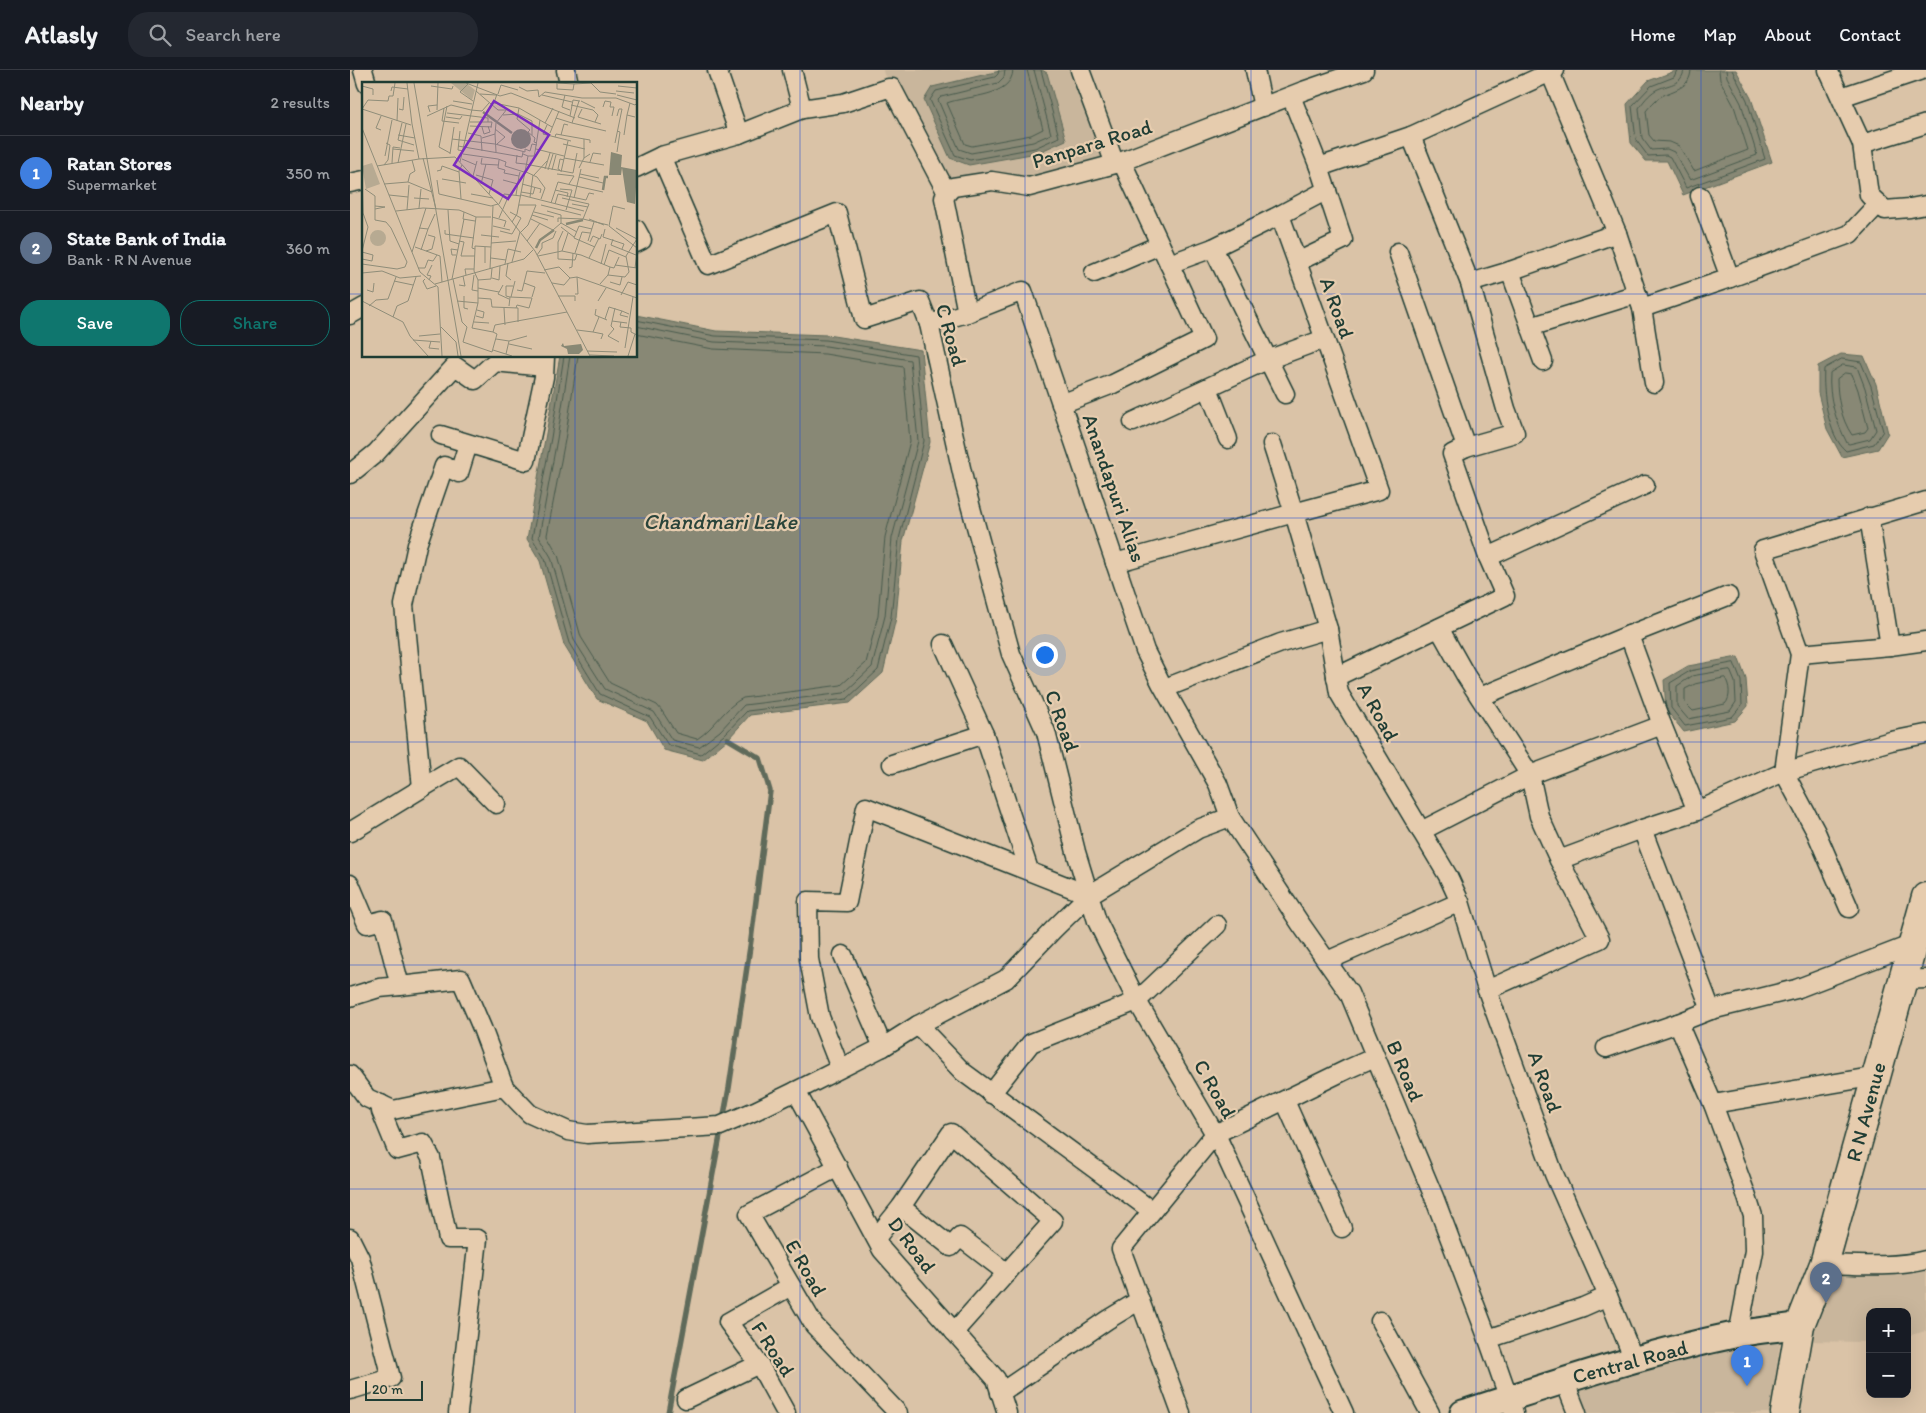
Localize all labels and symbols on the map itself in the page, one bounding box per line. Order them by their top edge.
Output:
inset map [362,82,638,358]
street label: Panpara Road [1029,113,1155,174]
street label: A Road [1315,274,1360,342]
street label: C Road [931,301,972,369]
street label: Anandapuri Alias [1077,410,1152,565]
water label: Chandmari Lake [643,508,798,535]
your location [1032,642,1058,668]
street label: A Road [1352,678,1405,746]
street label: C Road [1040,687,1085,756]
street label: B Road [1381,1036,1430,1106]
street label: A Road [1523,1048,1568,1116]
street label: C Road [1189,1055,1242,1123]
street label: R N Avenue [1840,1059,1891,1164]
street label: D Road [883,1211,942,1278]
street label: E Road [780,1235,833,1301]
pin: 2 [1810,1262,1842,1303]
street label: F Road [746,1316,801,1382]
street label: Central Road [1570,1334,1690,1389]
pin: 1 [1731,1345,1763,1386]
scale bar [365,1378,422,1401]

